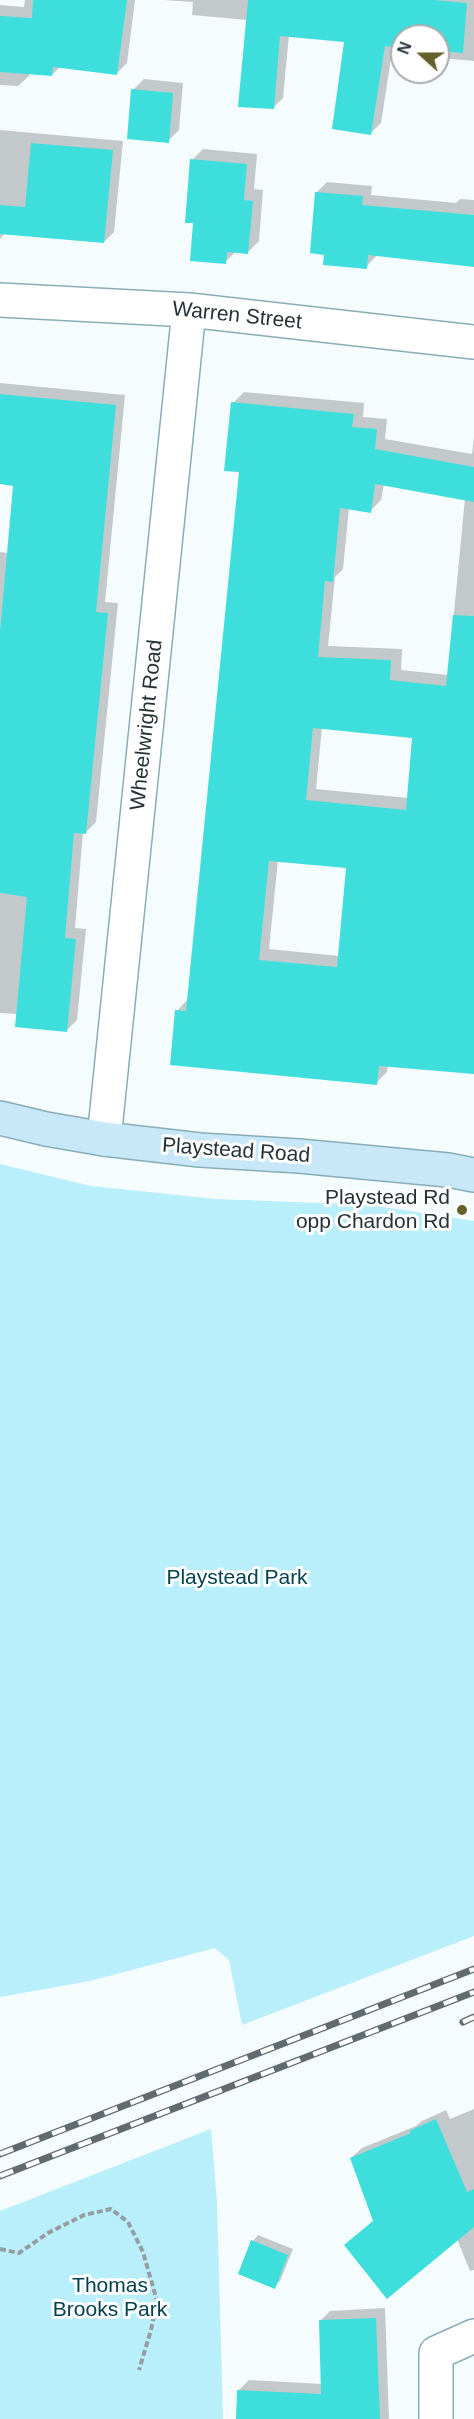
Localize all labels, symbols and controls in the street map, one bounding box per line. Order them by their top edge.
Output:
north arrow [390,24,450,84]
text: N [395,40,415,57]
street label: Warren Street [171,297,303,335]
street label: Wheelwright Road [126,638,168,812]
street label: Playstead Road [161,1133,311,1169]
place label: Playstead Rd opp Chardon Rd [296,1185,450,1235]
marker: Playstead Rd opp Chardon Rd [455,1203,469,1217]
park label: Playstead Park [166,1565,308,1591]
park label: Thomas Brooks Park [53,2273,167,2323]

